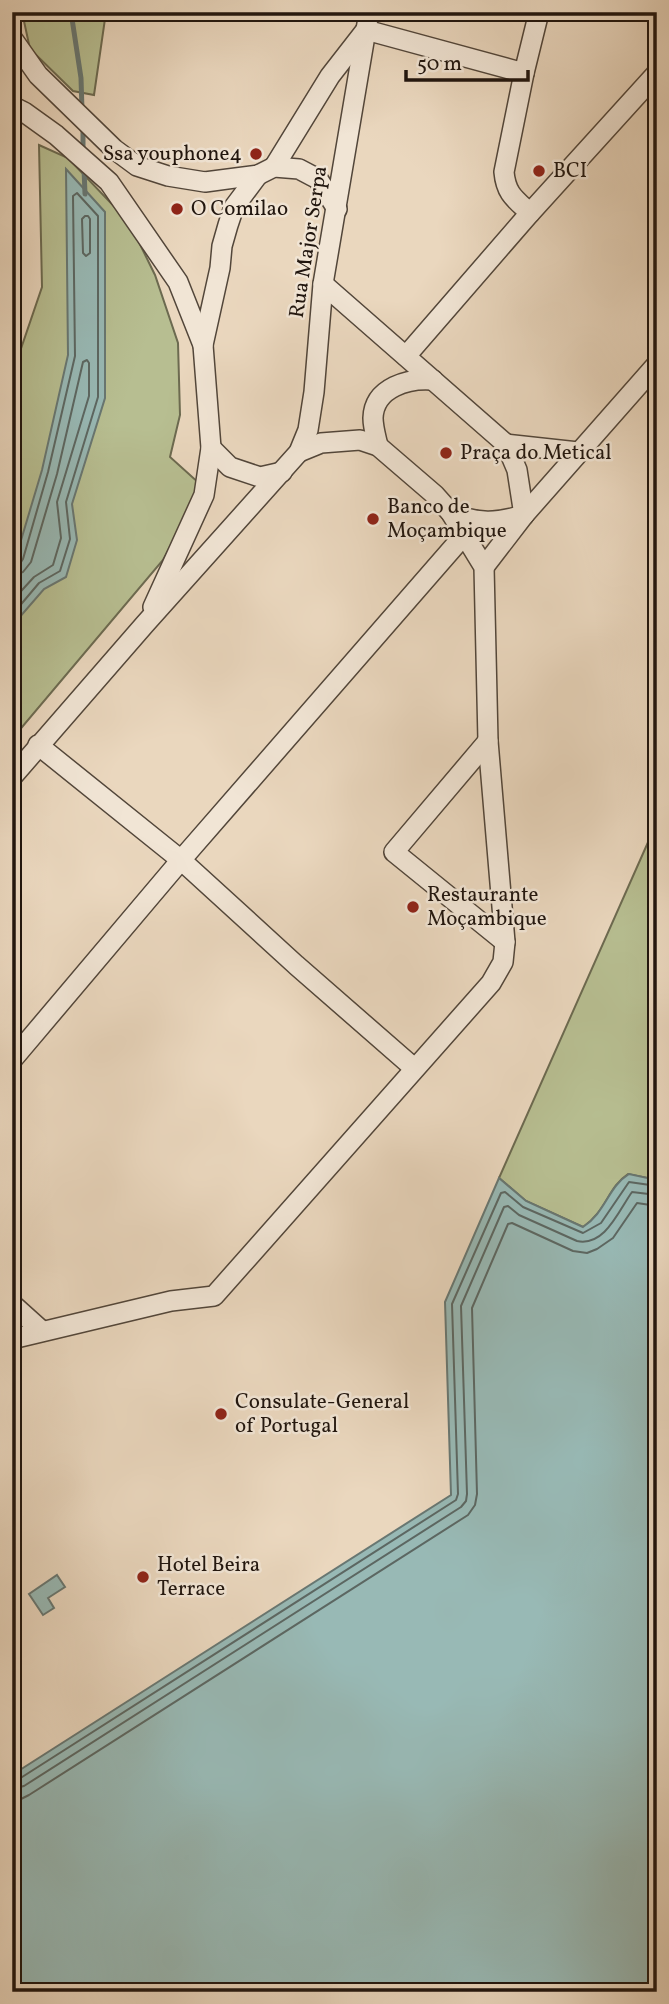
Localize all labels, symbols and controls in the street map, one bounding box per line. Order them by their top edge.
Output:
scale bar [406,38,529,82]
text: 50 m [417,50,462,79]
place label: Ssa youphone4 [103,140,242,169]
marker: Ssa youphone4 [248,146,264,162]
place label: BCI [553,157,587,186]
marker: BCI [531,163,547,179]
street label: Rua Major Serpa [283,164,335,320]
place label: O Comilao [191,195,288,224]
marker: O Comilao [169,201,185,217]
place label: Praça do Metical [460,439,612,468]
marker: Praça do Metical [438,445,454,461]
place label: Banco de Moçambique [387,493,507,546]
marker: Banco de Moçambique [365,511,381,527]
place label: Restaurante Moçambique [427,881,547,934]
marker: Restaurante Moçambique [405,899,421,915]
place label: Consulate-General of Portugal [235,1388,409,1441]
marker: Consulate-General of Portugal [213,1406,229,1422]
place label: Hotel Beira Terrace [157,1551,260,1604]
marker: Hotel Beira Terrace [135,1569,151,1585]

